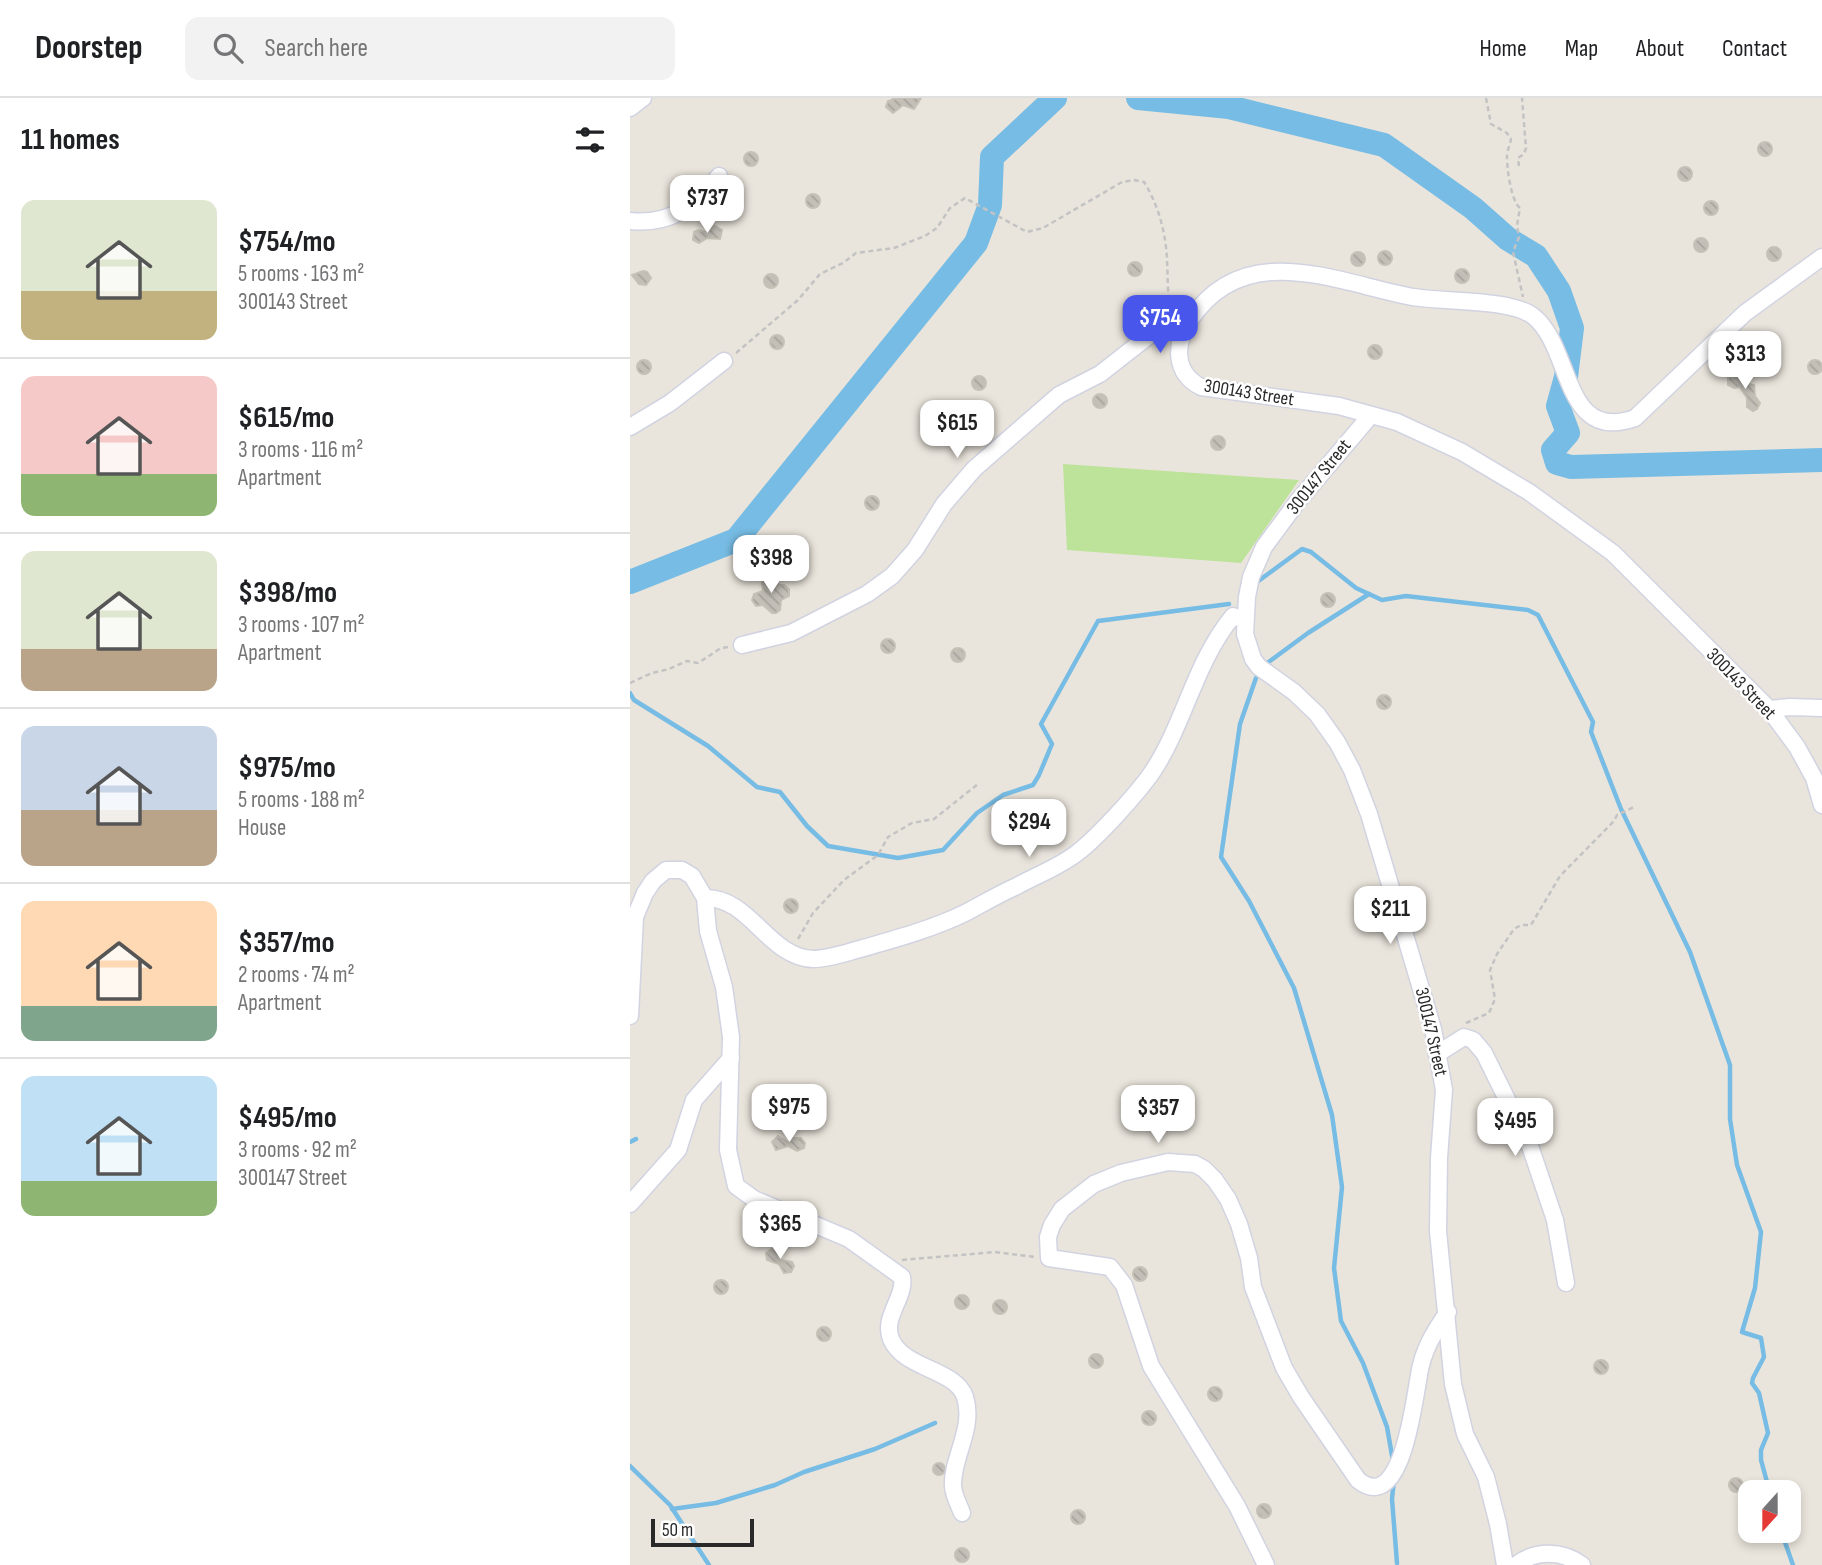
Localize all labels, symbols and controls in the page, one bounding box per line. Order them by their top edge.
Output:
search box [185,17,675,80]
text: Doorstep [35,28,143,68]
icon: search [209,29,247,67]
text: Search here [265,33,368,64]
text: Home [1479,34,1527,63]
text: Map [1565,34,1598,63]
text: About [1636,34,1684,63]
text: Contact [1722,34,1787,63]
icon: filters [571,121,609,159]
text: 11 homes [21,122,120,158]
pin: $737 [666,176,748,235]
text: $737 [686,184,728,212]
text: $754/mo [238,224,336,260]
icon: home [77,228,161,312]
text: 5 rooms · 163 m² [238,260,364,288]
text: 300143 Street [238,288,348,316]
pin: $754 [1119,296,1201,355]
text: $754 [1139,304,1181,332]
pin: $313 [1704,331,1786,391]
text: $313 [1724,340,1766,368]
street label: 300143 Street [1202,375,1296,411]
text: $615/mo [238,400,334,436]
pin: $615 [916,400,998,460]
icon: home [77,404,161,488]
text: $615 [936,409,978,437]
street label: 300147 Street [1282,435,1356,519]
text: 3 rooms · 116 m² [238,436,363,464]
text: Apartment [238,464,322,492]
pin: $398 [730,536,812,595]
text: $398 [749,544,793,572]
text: $398/mo [238,575,337,611]
icon: home [77,579,161,663]
text: 3 rooms · 107 m² [238,611,365,639]
text: Apartment [238,639,322,667]
street label: 300143 Street [1701,643,1781,725]
text: $975/mo [238,750,336,786]
icon: home [77,754,161,838]
text: 5 rooms · 188 m² [238,786,365,814]
pin: $294 [988,800,1070,859]
text: $294 [1007,808,1051,836]
text: House [238,814,286,842]
pin: $211 [1349,886,1431,946]
text: $211 [1370,895,1410,923]
text: $357/mo [238,925,335,961]
icon: home [77,929,161,1013]
text: 2 rooms · 74 m² [238,961,355,989]
street label: 300147 Street [1410,986,1452,1079]
text: Apartment [238,989,322,1017]
pin: $975 [748,1084,830,1144]
pin: $357 [1117,1086,1199,1145]
text: $975 [768,1093,810,1121]
text: $357 [1137,1094,1179,1122]
pin: $495 [1474,1098,1556,1158]
text: $495/mo [238,1100,337,1136]
icon: home [77,1104,161,1188]
text: $495 [1493,1107,1537,1135]
text: 3 rooms · 92 m² [238,1136,357,1164]
text: 300147 Street [238,1164,347,1192]
pin: $365 [739,1202,821,1261]
text: $365 [758,1210,802,1238]
north arrow [1738,1480,1801,1544]
map controls [1738,1480,1801,1543]
scale bar [651,1516,754,1548]
text: 50 m [662,1519,693,1542]

